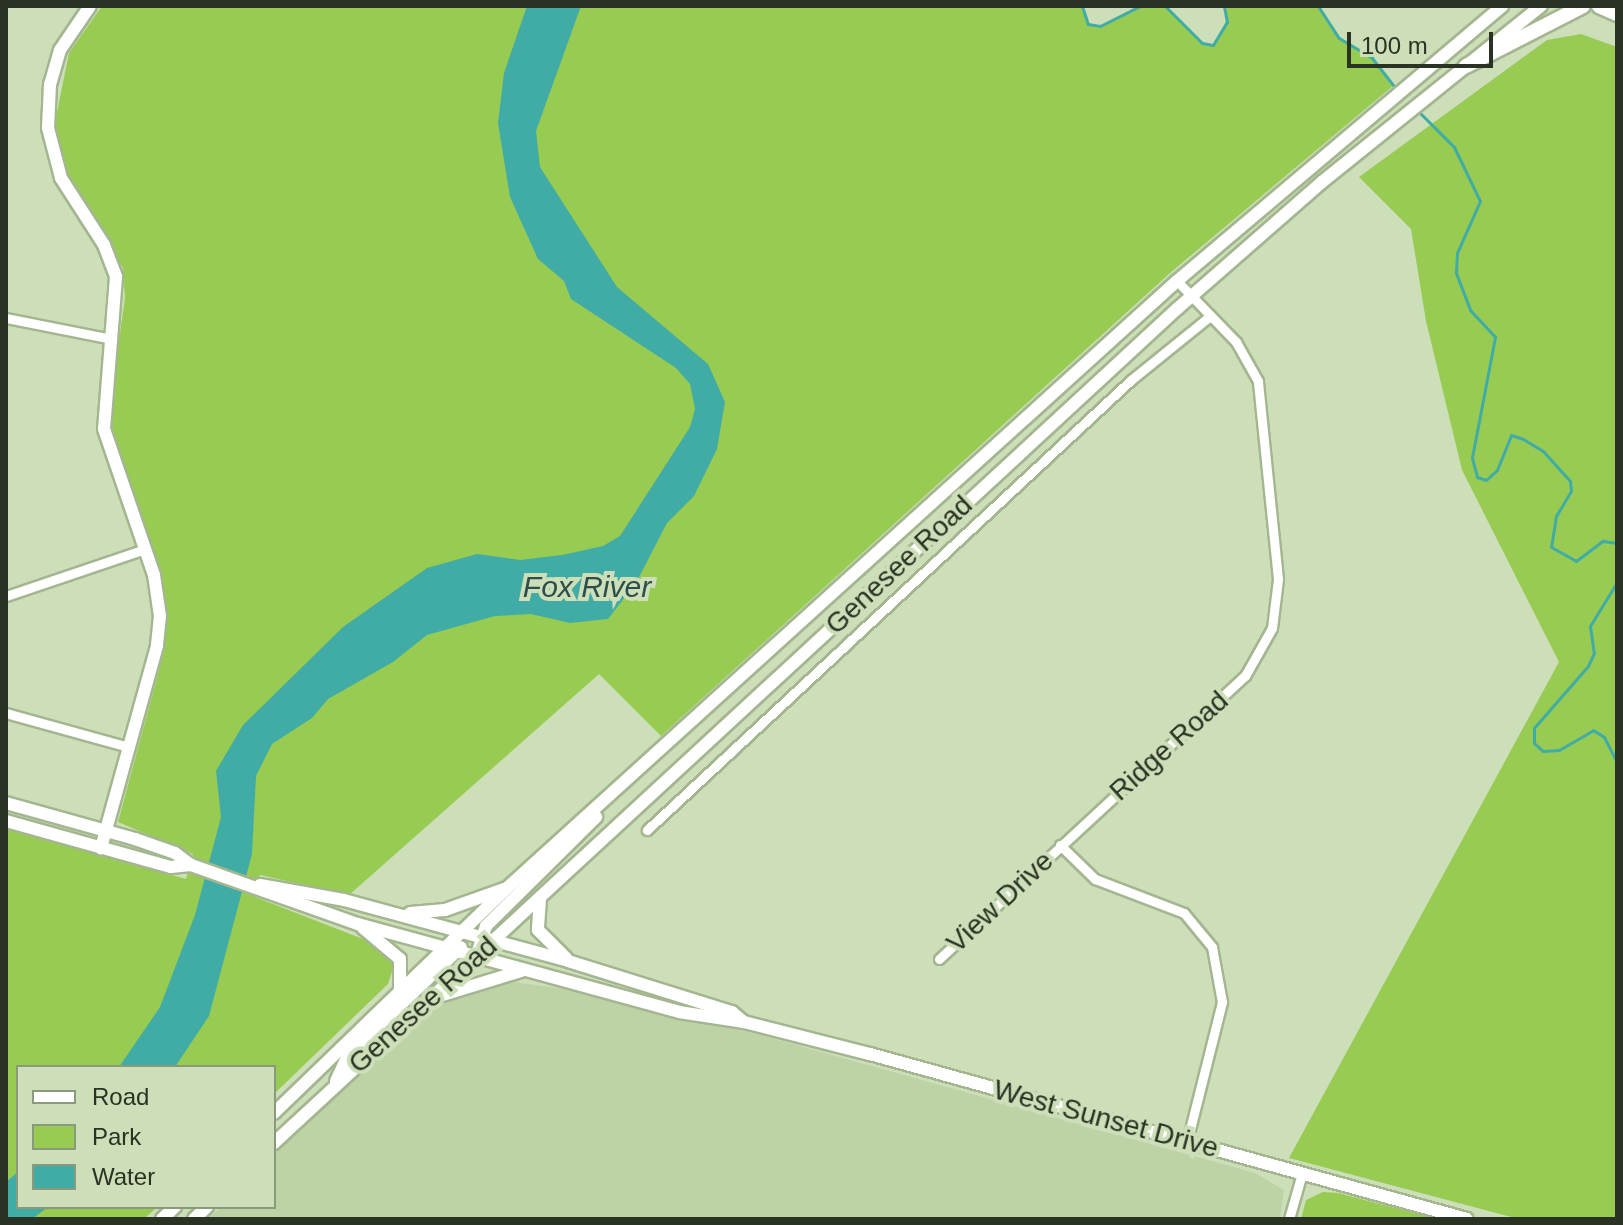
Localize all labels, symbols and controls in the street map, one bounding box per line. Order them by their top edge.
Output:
scale bar [1351,16,1497,66]
text: 100 m [1361,32,1428,59]
street label: Genesee Road [819,488,979,642]
water label: Fox River [523,569,651,605]
street label: Ridge Road [1103,684,1235,808]
street label: View Drive [940,844,1060,960]
street label: Genesee Road [342,929,504,1081]
legend [16,1065,276,1209]
street label: West Sunset Drive [990,1073,1222,1165]
text: Road [92,1083,149,1110]
text: Park [92,1123,141,1150]
text: Water [92,1163,155,1190]

